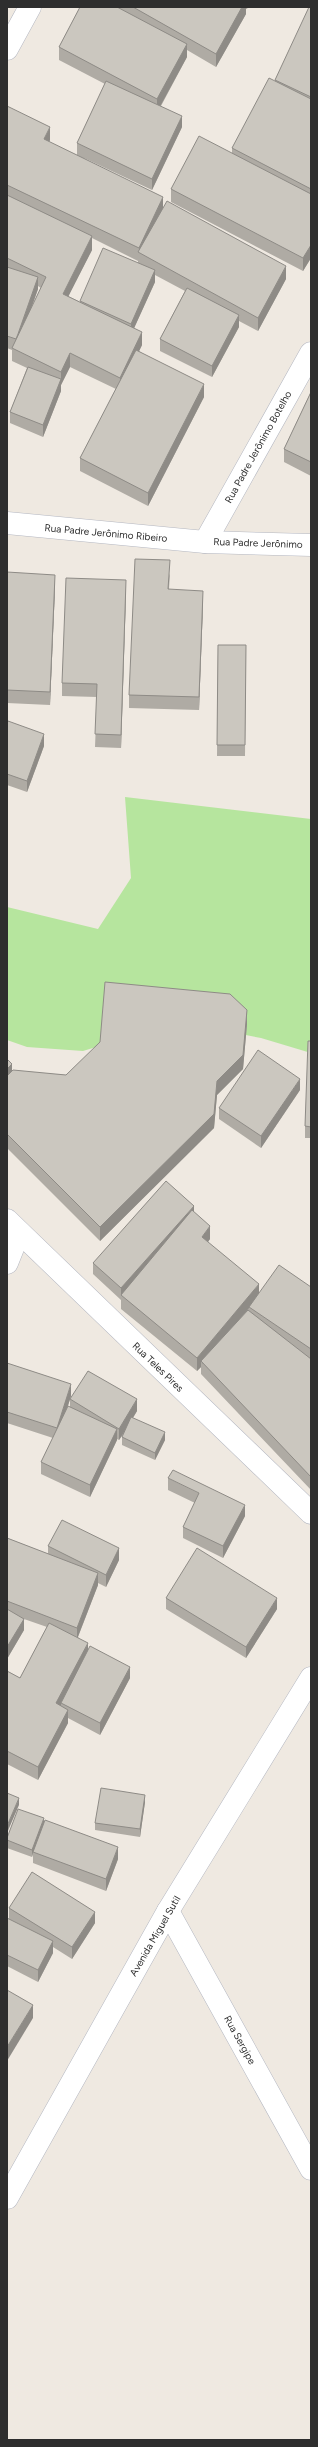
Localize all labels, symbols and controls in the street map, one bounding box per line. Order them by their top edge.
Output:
street label: Rua Padre Jerônimo Botelho [222,388,294,505]
street label: Rua Padre Jerônimo Ribeiro [44,521,168,545]
street label: Rua Padre Jerônimo [213,535,303,551]
street label: Rua Teles Pires [130,1339,187,1395]
street label: Avenida Miguel Sutil [127,1893,183,1979]
street label: Rua Sergipe [221,2013,259,2067]

